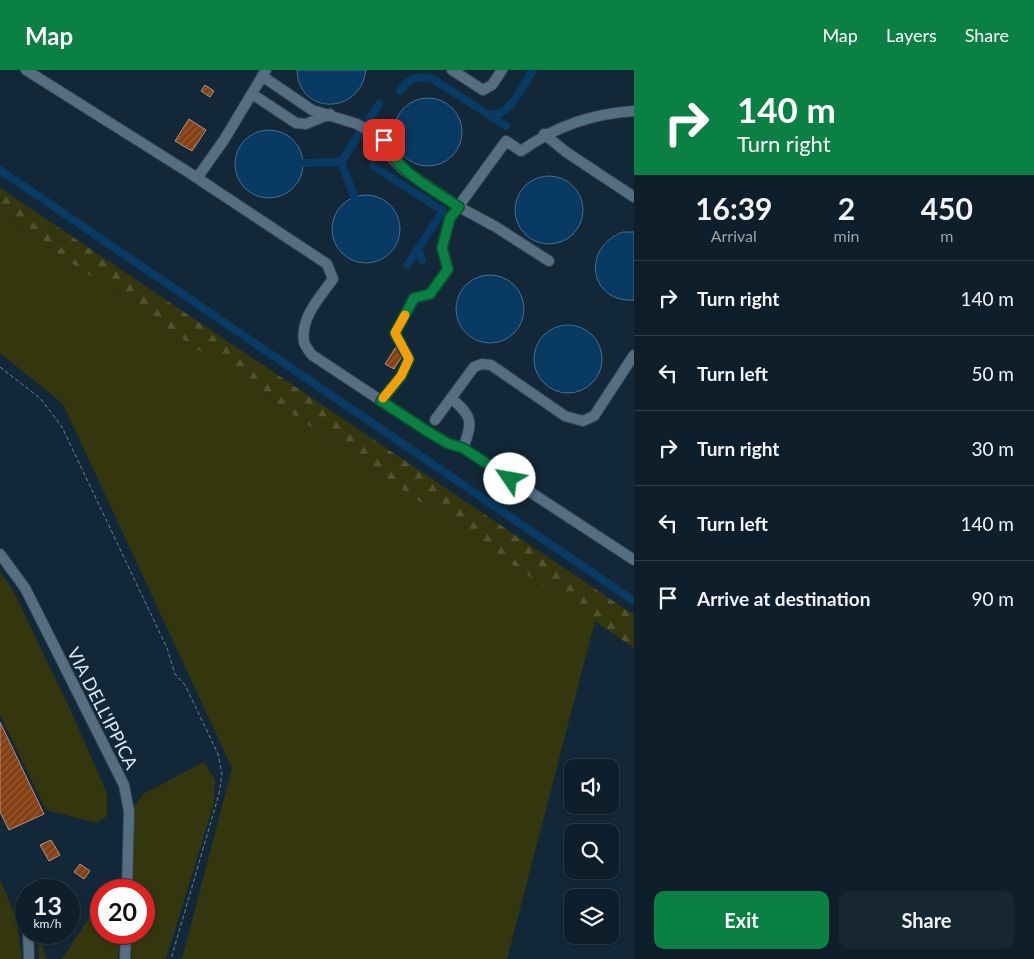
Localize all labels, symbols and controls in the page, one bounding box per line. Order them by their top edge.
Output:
text: Map [25,21,73,50]
text: Map [822,24,858,46]
text: Layers [886,24,937,46]
text: Share [965,24,1009,46]
text: 140 m [737,88,836,130]
icon: right [654,90,719,155]
pin [363,119,405,161]
icon: arrive [370,126,398,154]
text: Turn right [737,130,831,157]
text: 16:39 [695,190,772,226]
text: 2 [838,190,855,226]
text: 450 [921,190,973,226]
text: Arrival [711,226,757,245]
text: min [834,226,860,245]
text: m [940,226,953,245]
icon: right [654,284,682,312]
text: Turn right [697,287,779,310]
text: 140 m [960,287,1014,310]
icon: left [654,359,682,387]
text: Turn left [697,362,768,385]
text: 50 m [971,362,1014,385]
icon: right [654,434,682,462]
text: Turn right [697,437,779,460]
text: 30 m [971,437,1014,460]
position arrow [483,452,535,504]
icon: left [654,509,682,537]
text: Turn left [697,512,768,535]
text: 140 m [960,512,1014,535]
icon: arrive [654,584,682,612]
text: Arrive at destination [697,587,870,610]
text: 90 m [971,587,1014,610]
street label: VIA DELL'IPPICA [63,643,144,773]
map controls [564,759,619,944]
button: sound [564,759,619,814]
button: search [564,824,619,879]
speed limit sign: 20 [90,879,155,944]
button: layers [564,889,619,944]
text: 13 [33,890,62,920]
button: Exit [654,891,829,949]
button: Share [839,891,1014,949]
text: km/h [33,916,62,931]

